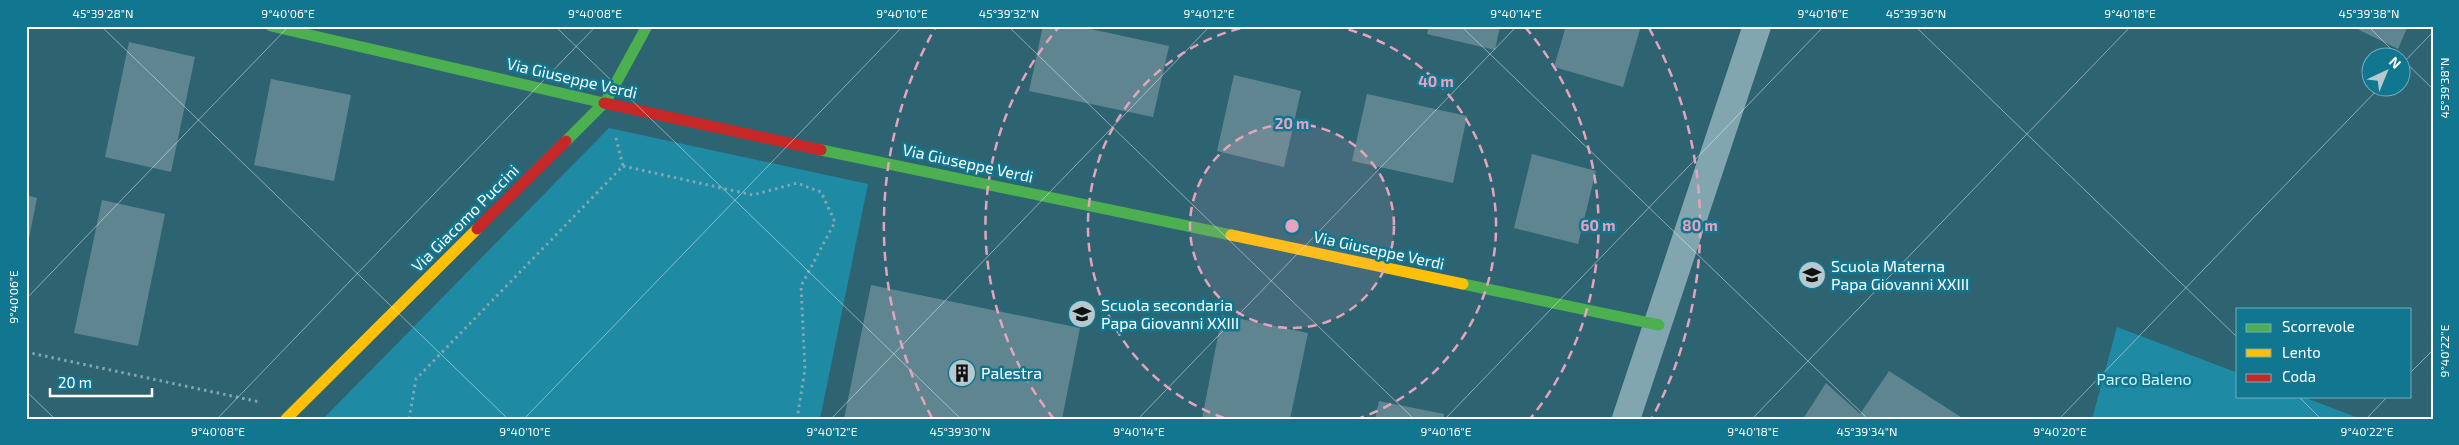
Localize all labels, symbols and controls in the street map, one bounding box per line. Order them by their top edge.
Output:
text: 45°39'28"N [73,6,133,20]
text: 9°40'06"E [261,6,315,20]
text: 9°40'08"E [568,6,622,20]
text: 9°40'10"E [876,6,928,20]
text: 45°39'32"N [979,6,1039,20]
text: 9°40'12"E [1184,6,1235,20]
text: 9°40'14"E [1490,6,1542,20]
text: 9°40'16"E [1798,6,1849,20]
text: 45°39'36"N [1886,6,1946,20]
text: 9°40'18"E [2104,6,2156,20]
text: 45°39'38"N [2339,6,2399,20]
north arrow [2362,48,2412,98]
street label: Via Giuseppe Verdi [505,53,639,102]
text: N [2386,53,2405,72]
text: 45°39'38"N [2437,58,2451,118]
text: 40 m [1418,72,1454,90]
text: 20 m [1275,114,1309,132]
street label: Via Giuseppe Verdi [901,139,1035,186]
street label: Via Giacomo Puccini [407,160,522,275]
text: 60 m [1581,216,1615,234]
text: 80 m [1682,216,1718,234]
centre of rings [1283,217,1301,235]
street label: Via Giuseppe Verdi [1312,226,1446,273]
place label: Scuola Materna Papa Giovanni XXIII [1831,256,1969,293]
school or university icon: Scuola Materna Papa Giovanni XXIII [1797,260,1827,290]
text: 9°40'06"E [6,270,20,324]
place label: Scuola secondaria Papa Giovanni XXIII [1101,295,1239,332]
school or university icon: Scuola secondaria Papa Giovanni XXIII [1067,299,1097,329]
legend [2236,308,2412,398]
text: Scorrevole [2282,317,2355,335]
text: 9°40'22"E [2437,324,2451,377]
text: Lento [2282,343,2321,361]
building icon: Palestra [947,358,977,388]
place label: Palestra [981,363,1042,382]
scale bar [50,365,152,397]
text: Coda [2282,367,2316,385]
park label: Parco Baleno [2096,369,2192,388]
text: 20 m [58,373,92,391]
text: 9°40'08"E [191,424,245,438]
text: 9°40'10"E [499,424,551,438]
text: 9°40'12"E [807,424,858,438]
text: 45°39'30"N [930,424,990,438]
text: 9°40'14"E [1113,424,1165,438]
text: 9°40'16"E [1421,424,1472,438]
text: 9°40'18"E [1727,424,1779,438]
text: 45°39'34"N [1837,424,1897,438]
text: 9°40'20"E [2033,424,2087,438]
text: 9°40'22"E [2341,424,2394,438]

